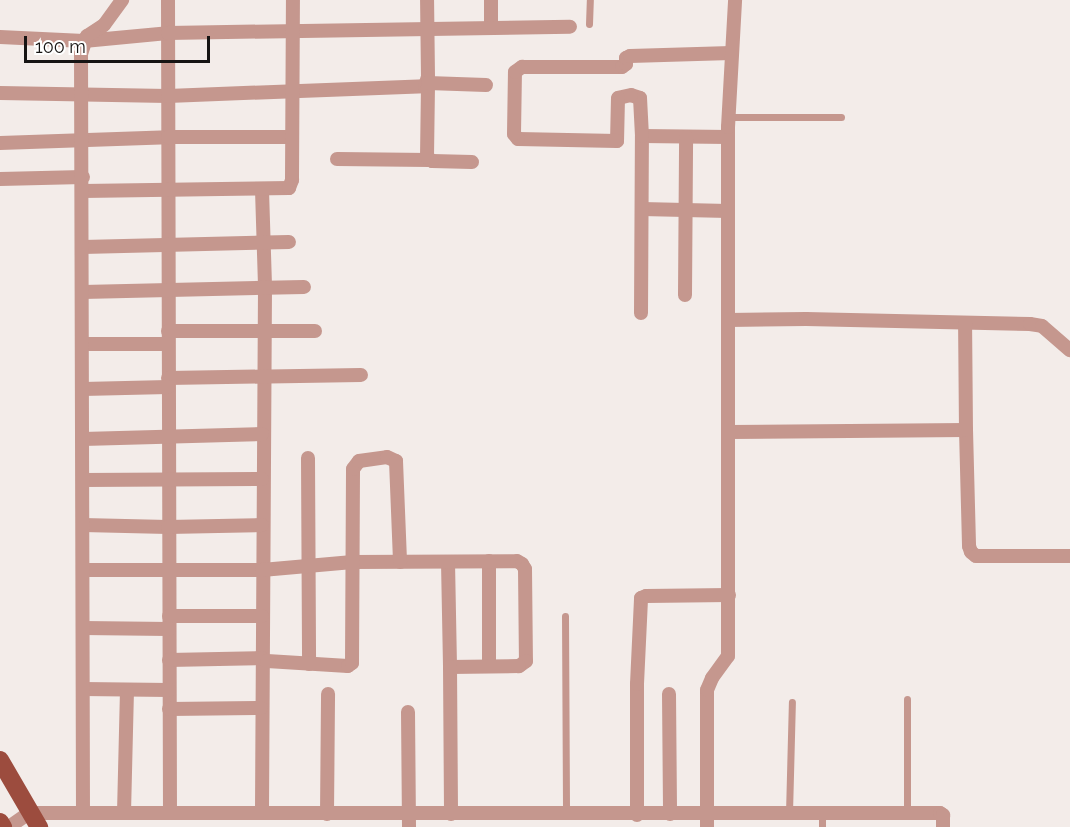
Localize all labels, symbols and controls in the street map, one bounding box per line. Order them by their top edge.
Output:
scale bar [27,24,213,62]
text: 100 m [35,36,86,57]

